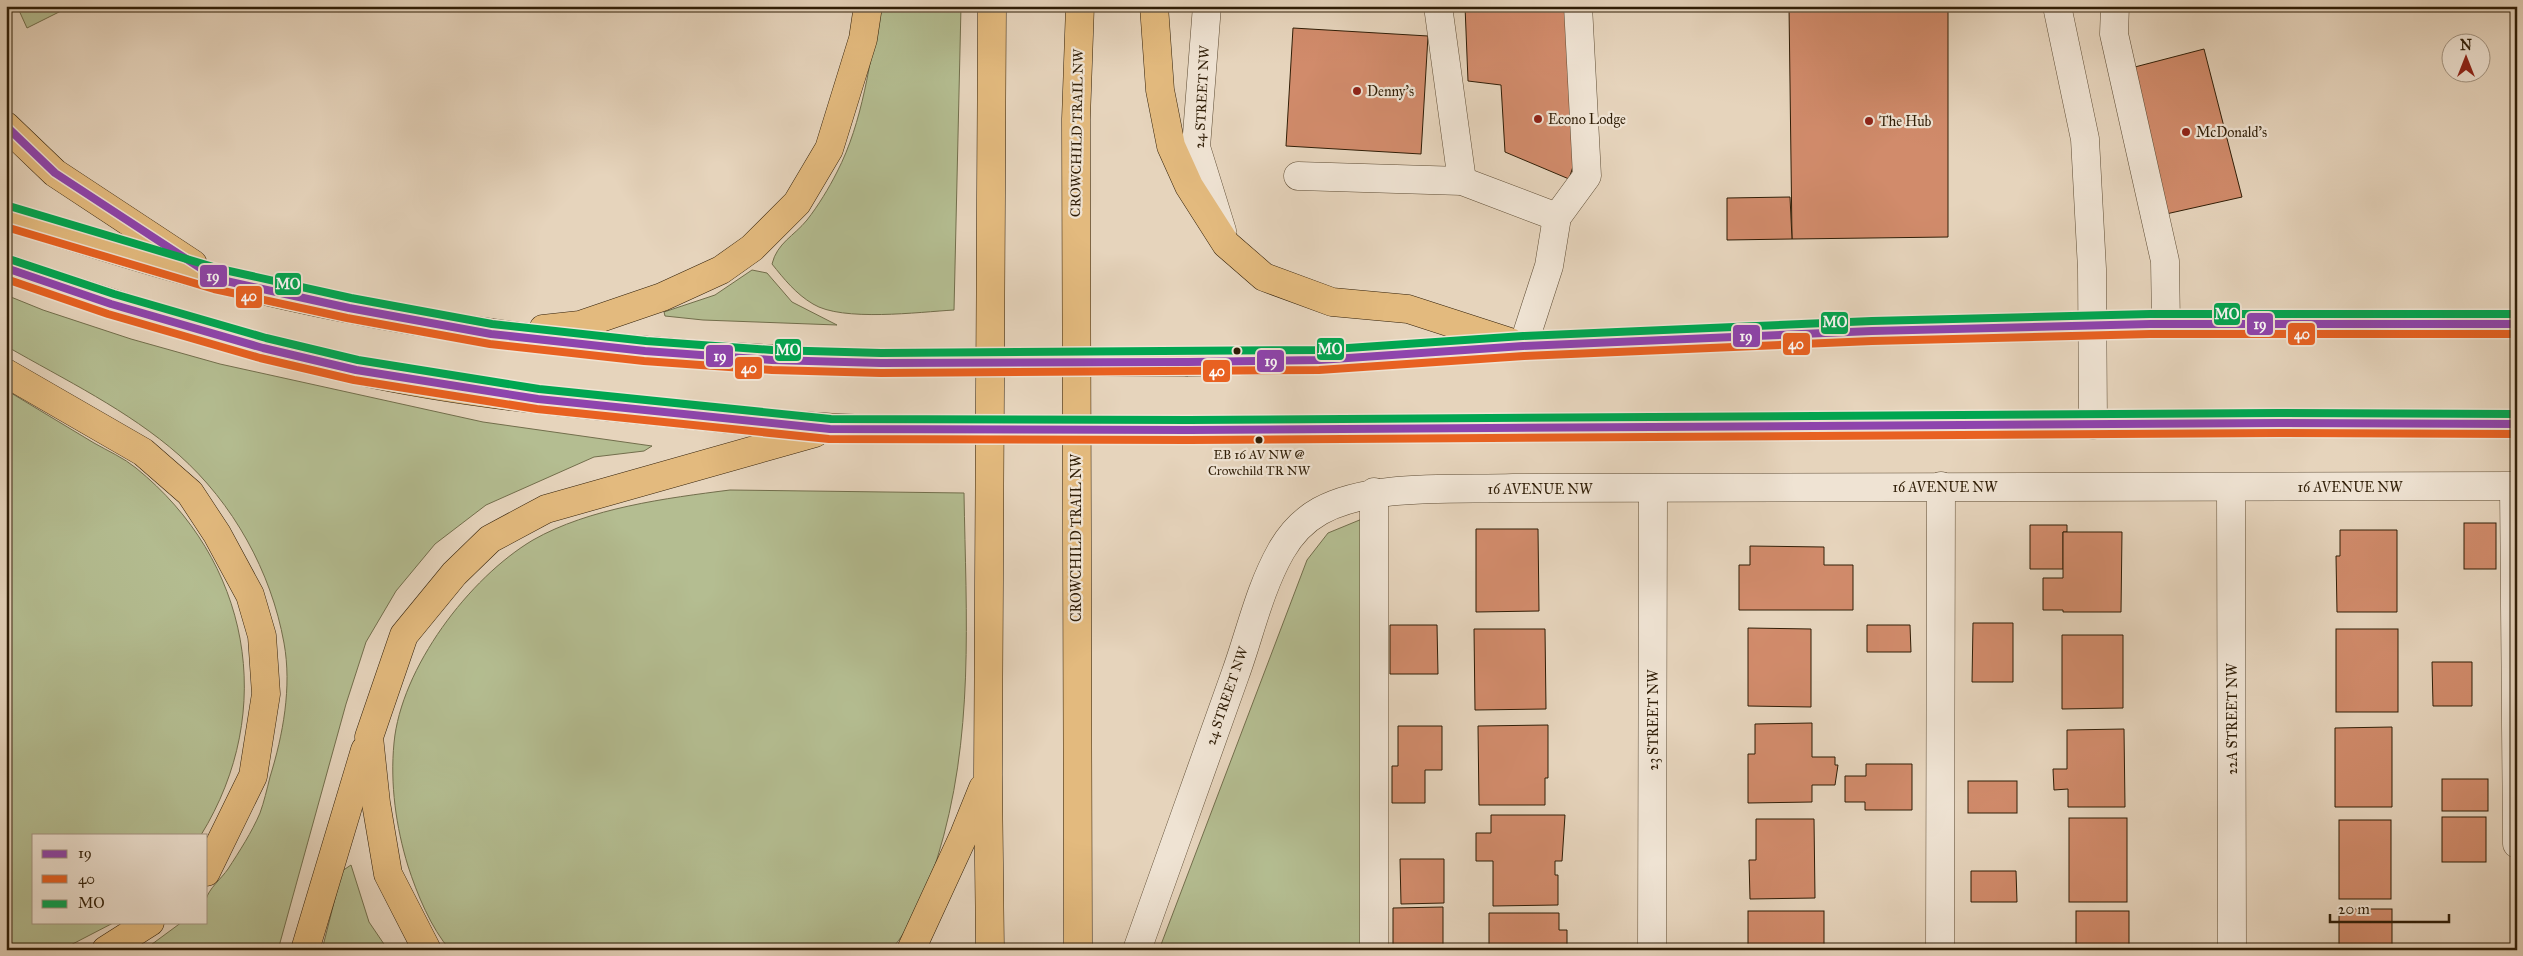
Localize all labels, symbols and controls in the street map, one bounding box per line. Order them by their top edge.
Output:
north arrow [2440,32,2490,82]
text: N [2460,37,2472,54]
street label: 24 STREET NW [1191,44,1213,149]
street label: CROWCHILD TRAIL NW [1067,48,1087,217]
place label: Denny's [1367,83,1414,100]
marker: Denny's [1351,85,1363,97]
place label: Econo Lodge [1548,111,1626,128]
marker: Econo Lodge [1532,113,1544,125]
place label: The Hub [1879,113,1932,130]
marker: The Hub [1863,115,1875,127]
place label: McDonald's [2196,124,2267,141]
marker: McDonald's [2180,126,2192,138]
line badge: 19 [199,264,228,288]
text: 19 [207,268,219,286]
line badge: MO [274,272,302,296]
text: MO [276,276,301,293]
line badge: 40 [235,285,263,309]
text: 40 [241,288,257,306]
line badge: MO [2213,302,2241,326]
text: MO [2215,306,2240,323]
line badge: MO [1820,311,1849,335]
line badge: 19 [2246,312,2274,336]
text: MO [1823,314,1848,331]
text: 19 [2254,316,2266,334]
line badge: 40 [2287,322,2316,346]
line badge: 19 [1732,324,1761,348]
text: 40 [2294,326,2310,344]
text: 19 [1740,328,1752,346]
line badge: 40 [1782,332,1811,356]
text: 40 [1788,336,1804,354]
line badge: MO [1316,337,1345,361]
line badge: MO [774,338,802,362]
text: MO [1318,341,1343,358]
text: MO [776,342,801,359]
line badge: 19 [705,344,734,368]
unlabelled marker [1232,346,1242,356]
text: 19 [714,348,726,366]
line badge: 19 [1256,349,1285,373]
text: 19 [1265,353,1277,371]
line badge: 40 [734,356,763,380]
line badge: 40 [1202,359,1231,383]
text: 40 [741,360,757,378]
text: 40 [1209,363,1225,381]
marker: EB 16 AV NW @ Crowchild TR NW [1254,435,1264,445]
place label: EB 16 AV NW @ Crowchild TR NW [1208,447,1311,479]
street label: CROWCHILD TRAIL NW [1068,453,1085,622]
street label: 16 AVENUE NW [1893,479,1998,496]
street label: 16 AVENUE NW [2298,479,2403,496]
street label: 16 AVENUE NW [1488,481,1593,498]
street label: 24 STREET NW [1202,644,1252,747]
street label: 22A STREET NW [2224,663,2241,775]
street label: 23 STREET NW [1645,669,1662,770]
legend [32,834,208,924]
text: 19 [78,844,92,862]
text: 40 [78,870,95,888]
scale bar [2330,891,2449,923]
text: MO [78,894,105,912]
text: 20 m [2338,900,2370,918]

